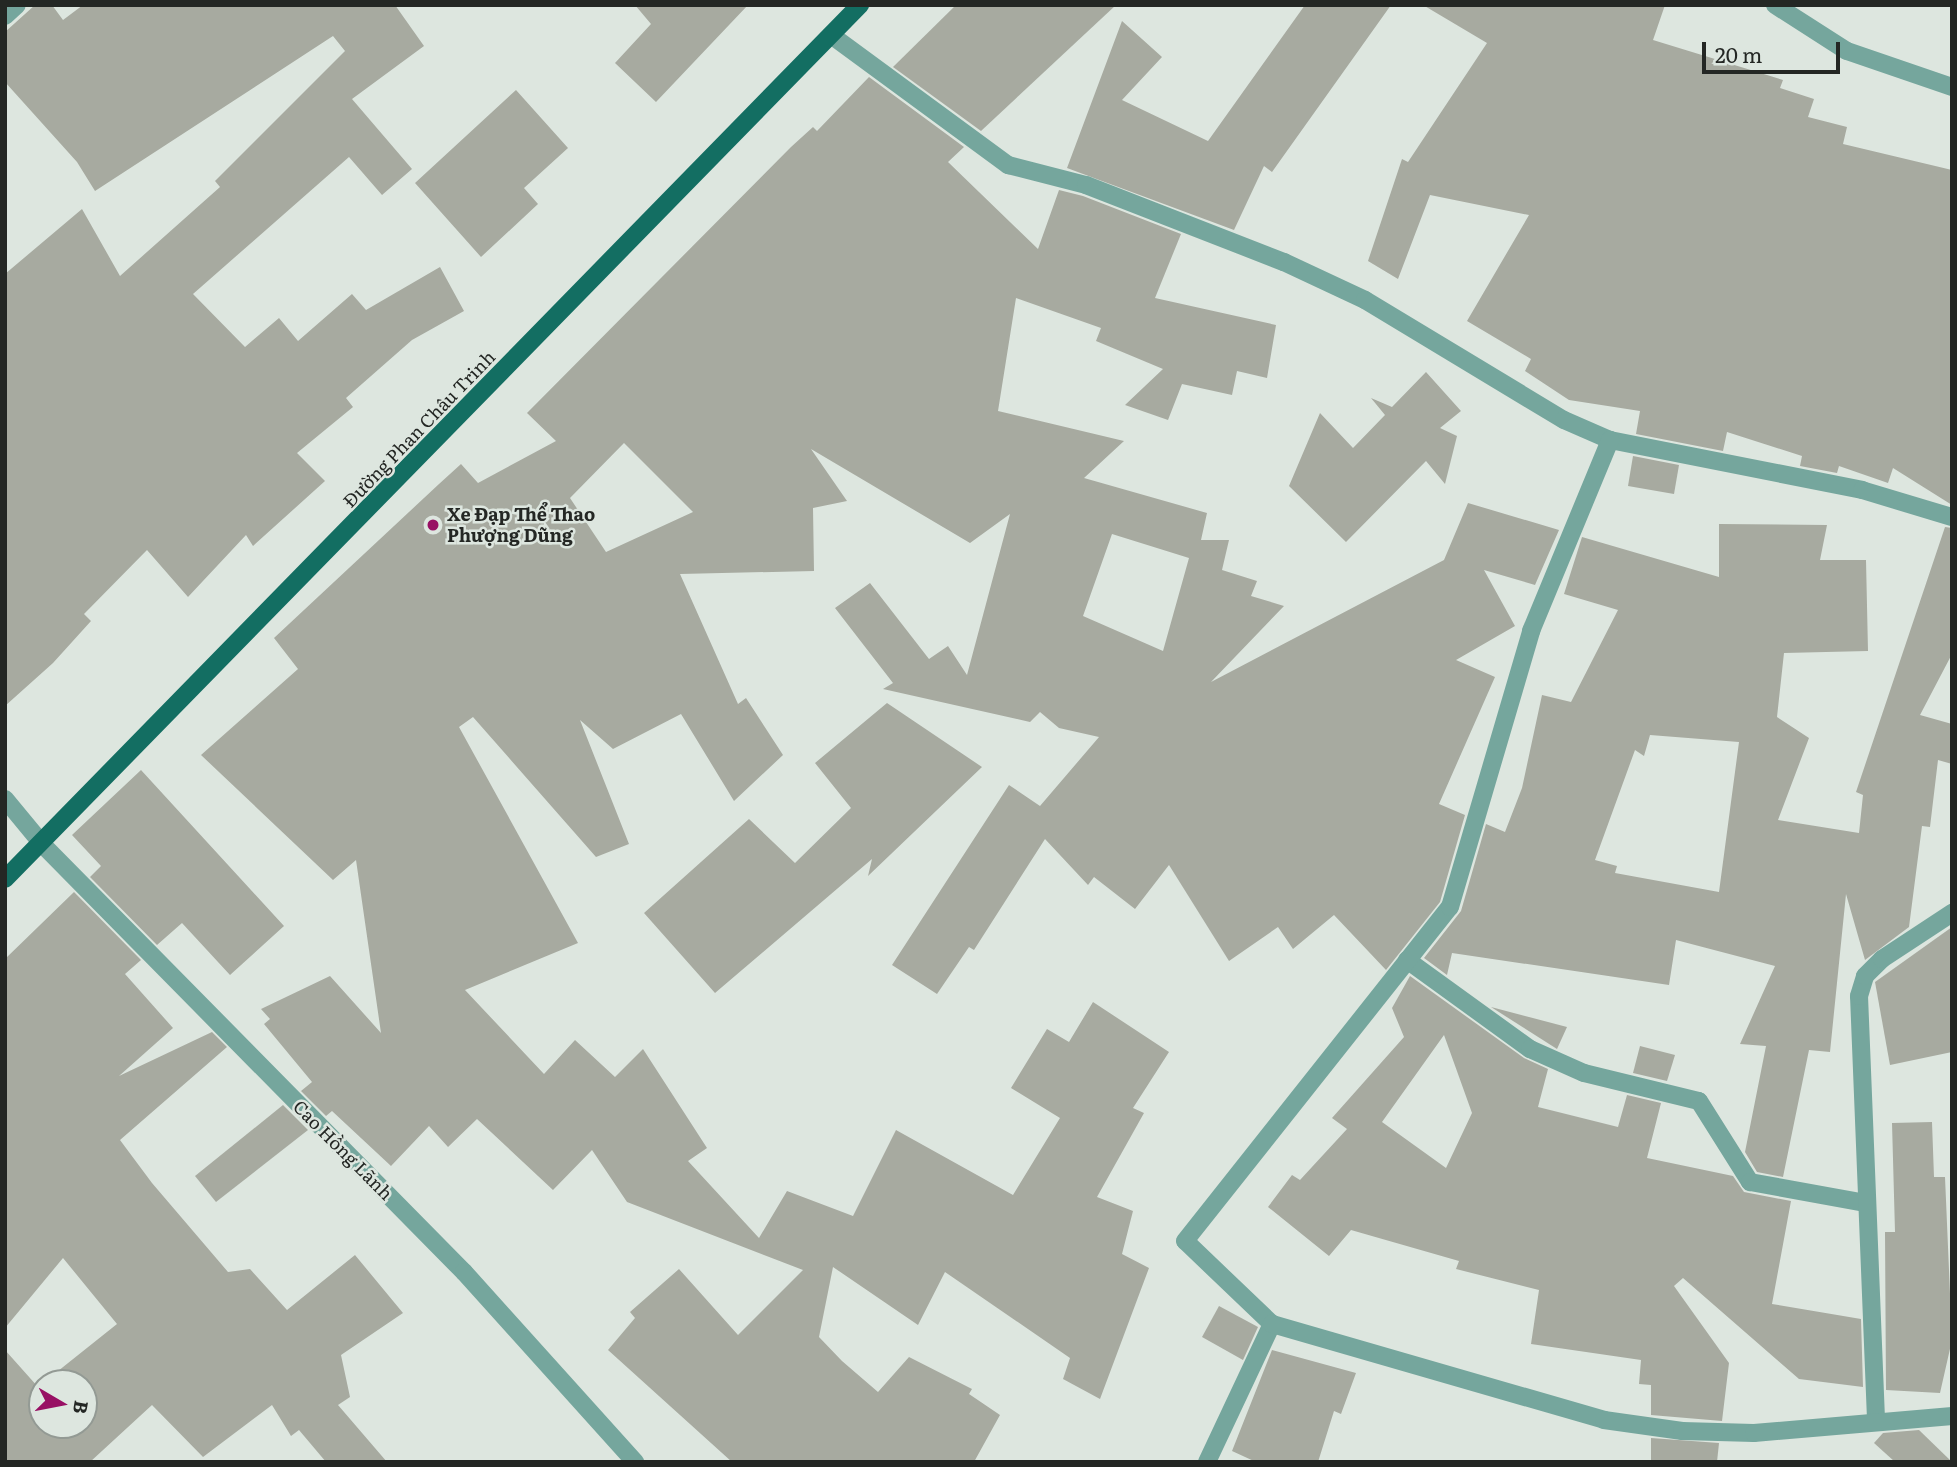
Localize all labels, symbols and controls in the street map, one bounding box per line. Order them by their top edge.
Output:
scale bar [1705,28,1843,72]
text: 20 m [1715,38,1762,69]
street label: Đường Phan Châu Trinh [338,346,500,512]
place label: Xe Đạp Thể Thao Phượng Dũng [447,504,595,546]
marker: Xe Đạp Thể Thao Phượng Dũng [425,517,441,533]
street label: Cao Hồng Lãnh [289,1096,397,1204]
north arrow [28,1369,98,1439]
text: B [67,1398,97,1416]

